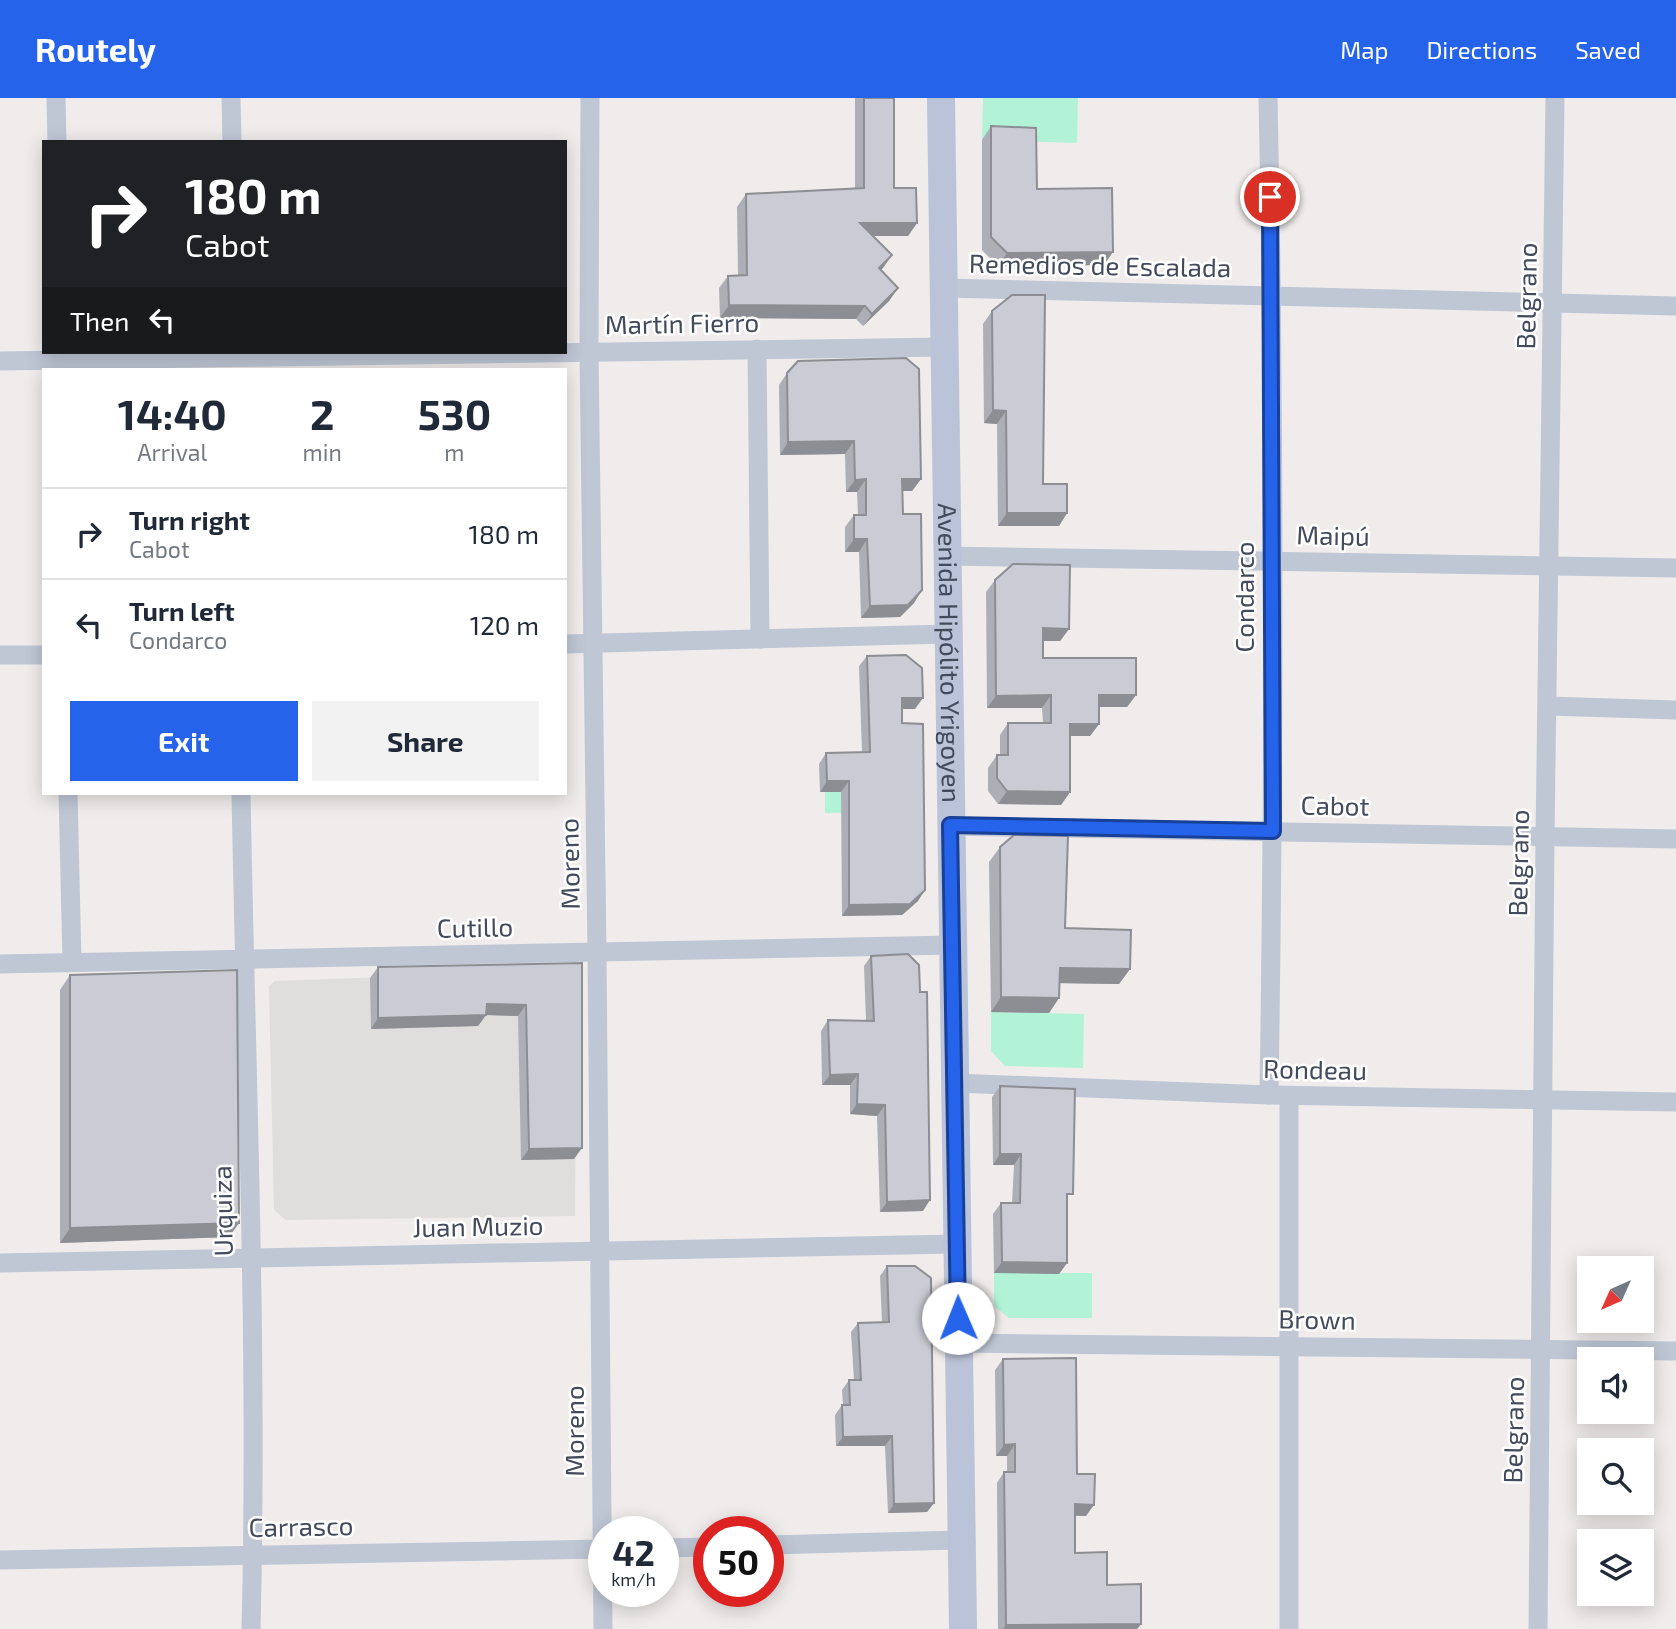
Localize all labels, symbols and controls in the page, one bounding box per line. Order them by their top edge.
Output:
text: Routely [35,29,156,69]
text: Map [1340,35,1388,64]
text: Directions [1426,35,1537,64]
text: Saved [1575,35,1641,64]
text: 180 m [185,165,321,224]
pin [1240,167,1300,227]
icon: right [70,168,161,259]
icon: arrive [1251,178,1289,216]
text: Cabot [185,225,269,263]
street label: Belgrano [1509,242,1542,350]
street label: Remedios de Escalada [969,247,1231,282]
icon: left [143,301,181,339]
text: Then [70,305,129,336]
street label: Martín Fierro [604,306,759,339]
text: 14:40 [118,388,227,438]
text: 2 [310,388,334,438]
text: 530 [418,388,491,438]
text: Arrival [137,438,207,466]
text: min [303,438,342,466]
text: m [444,438,464,466]
street label: Avenida Hipólito Yrigoyen [933,503,968,803]
text: Turn right [129,504,250,535]
icon: right [70,515,108,553]
text: 180 m [469,518,539,549]
street label: Maipú [1296,518,1370,551]
text: Cabot [129,535,190,563]
street label: Condarco [1228,541,1259,653]
text: Turn left [129,595,235,626]
icon: left [70,606,108,644]
text: 120 m [470,609,539,640]
text: Condarco [129,626,227,654]
button: Exit [70,701,298,781]
button: Share [312,701,539,781]
street label: Cabot [1300,788,1370,821]
street label: Belgrano [1501,809,1534,917]
street label: Moreno [552,818,585,910]
street label: Cutillo [437,910,513,943]
street label: Rondeau [1263,1052,1367,1085]
street label: Urquiza [205,1165,238,1257]
street label: Juan Muzio [412,1209,544,1242]
north arrow [1577,1256,1654,1334]
map controls [1577,1256,1654,1606]
position arrow [921,1281,995,1355]
street label: Brown [1278,1302,1356,1335]
button: sound [1577,1347,1654,1424]
street label: Belgrano [1496,1376,1529,1484]
street label: Moreno [558,1385,589,1477]
button: search [1577,1438,1654,1515]
street label: Carrasco [248,1509,354,1542]
speed limit sign: 50 [693,1516,784,1607]
button: layers [1577,1529,1654,1606]
text: 42 [612,1531,655,1573]
text: km/h [611,1568,656,1590]

